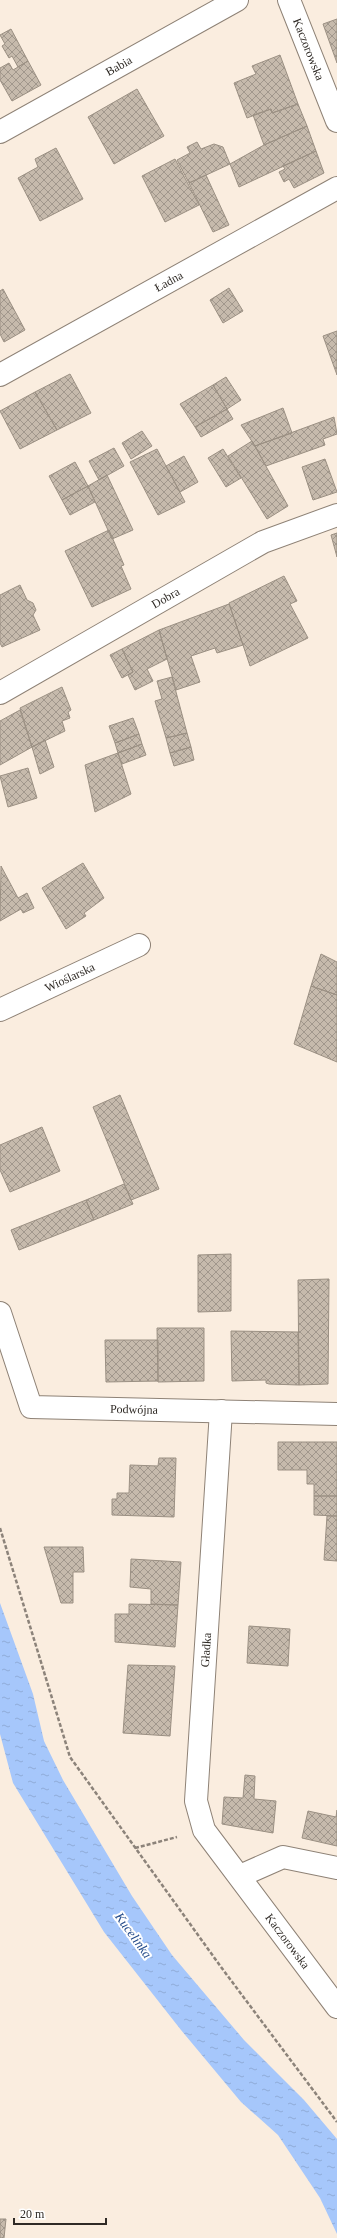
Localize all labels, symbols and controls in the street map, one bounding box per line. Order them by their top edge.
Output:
street label: Kaczorowska [290,16,327,83]
street label: Babia [103,53,135,79]
street label: Ładna [152,268,186,295]
street label: Dobra [149,584,183,611]
street label: Wioślarska [43,959,98,995]
street label: Podwójna [110,1402,159,1417]
street label: Gładka [198,1632,214,1668]
water label: Kucelinka [111,1909,155,1961]
street label: Kaczorowska [262,1911,313,1972]
scale bar [14,2200,106,2226]
text: 20 m [20,2207,45,2221]

